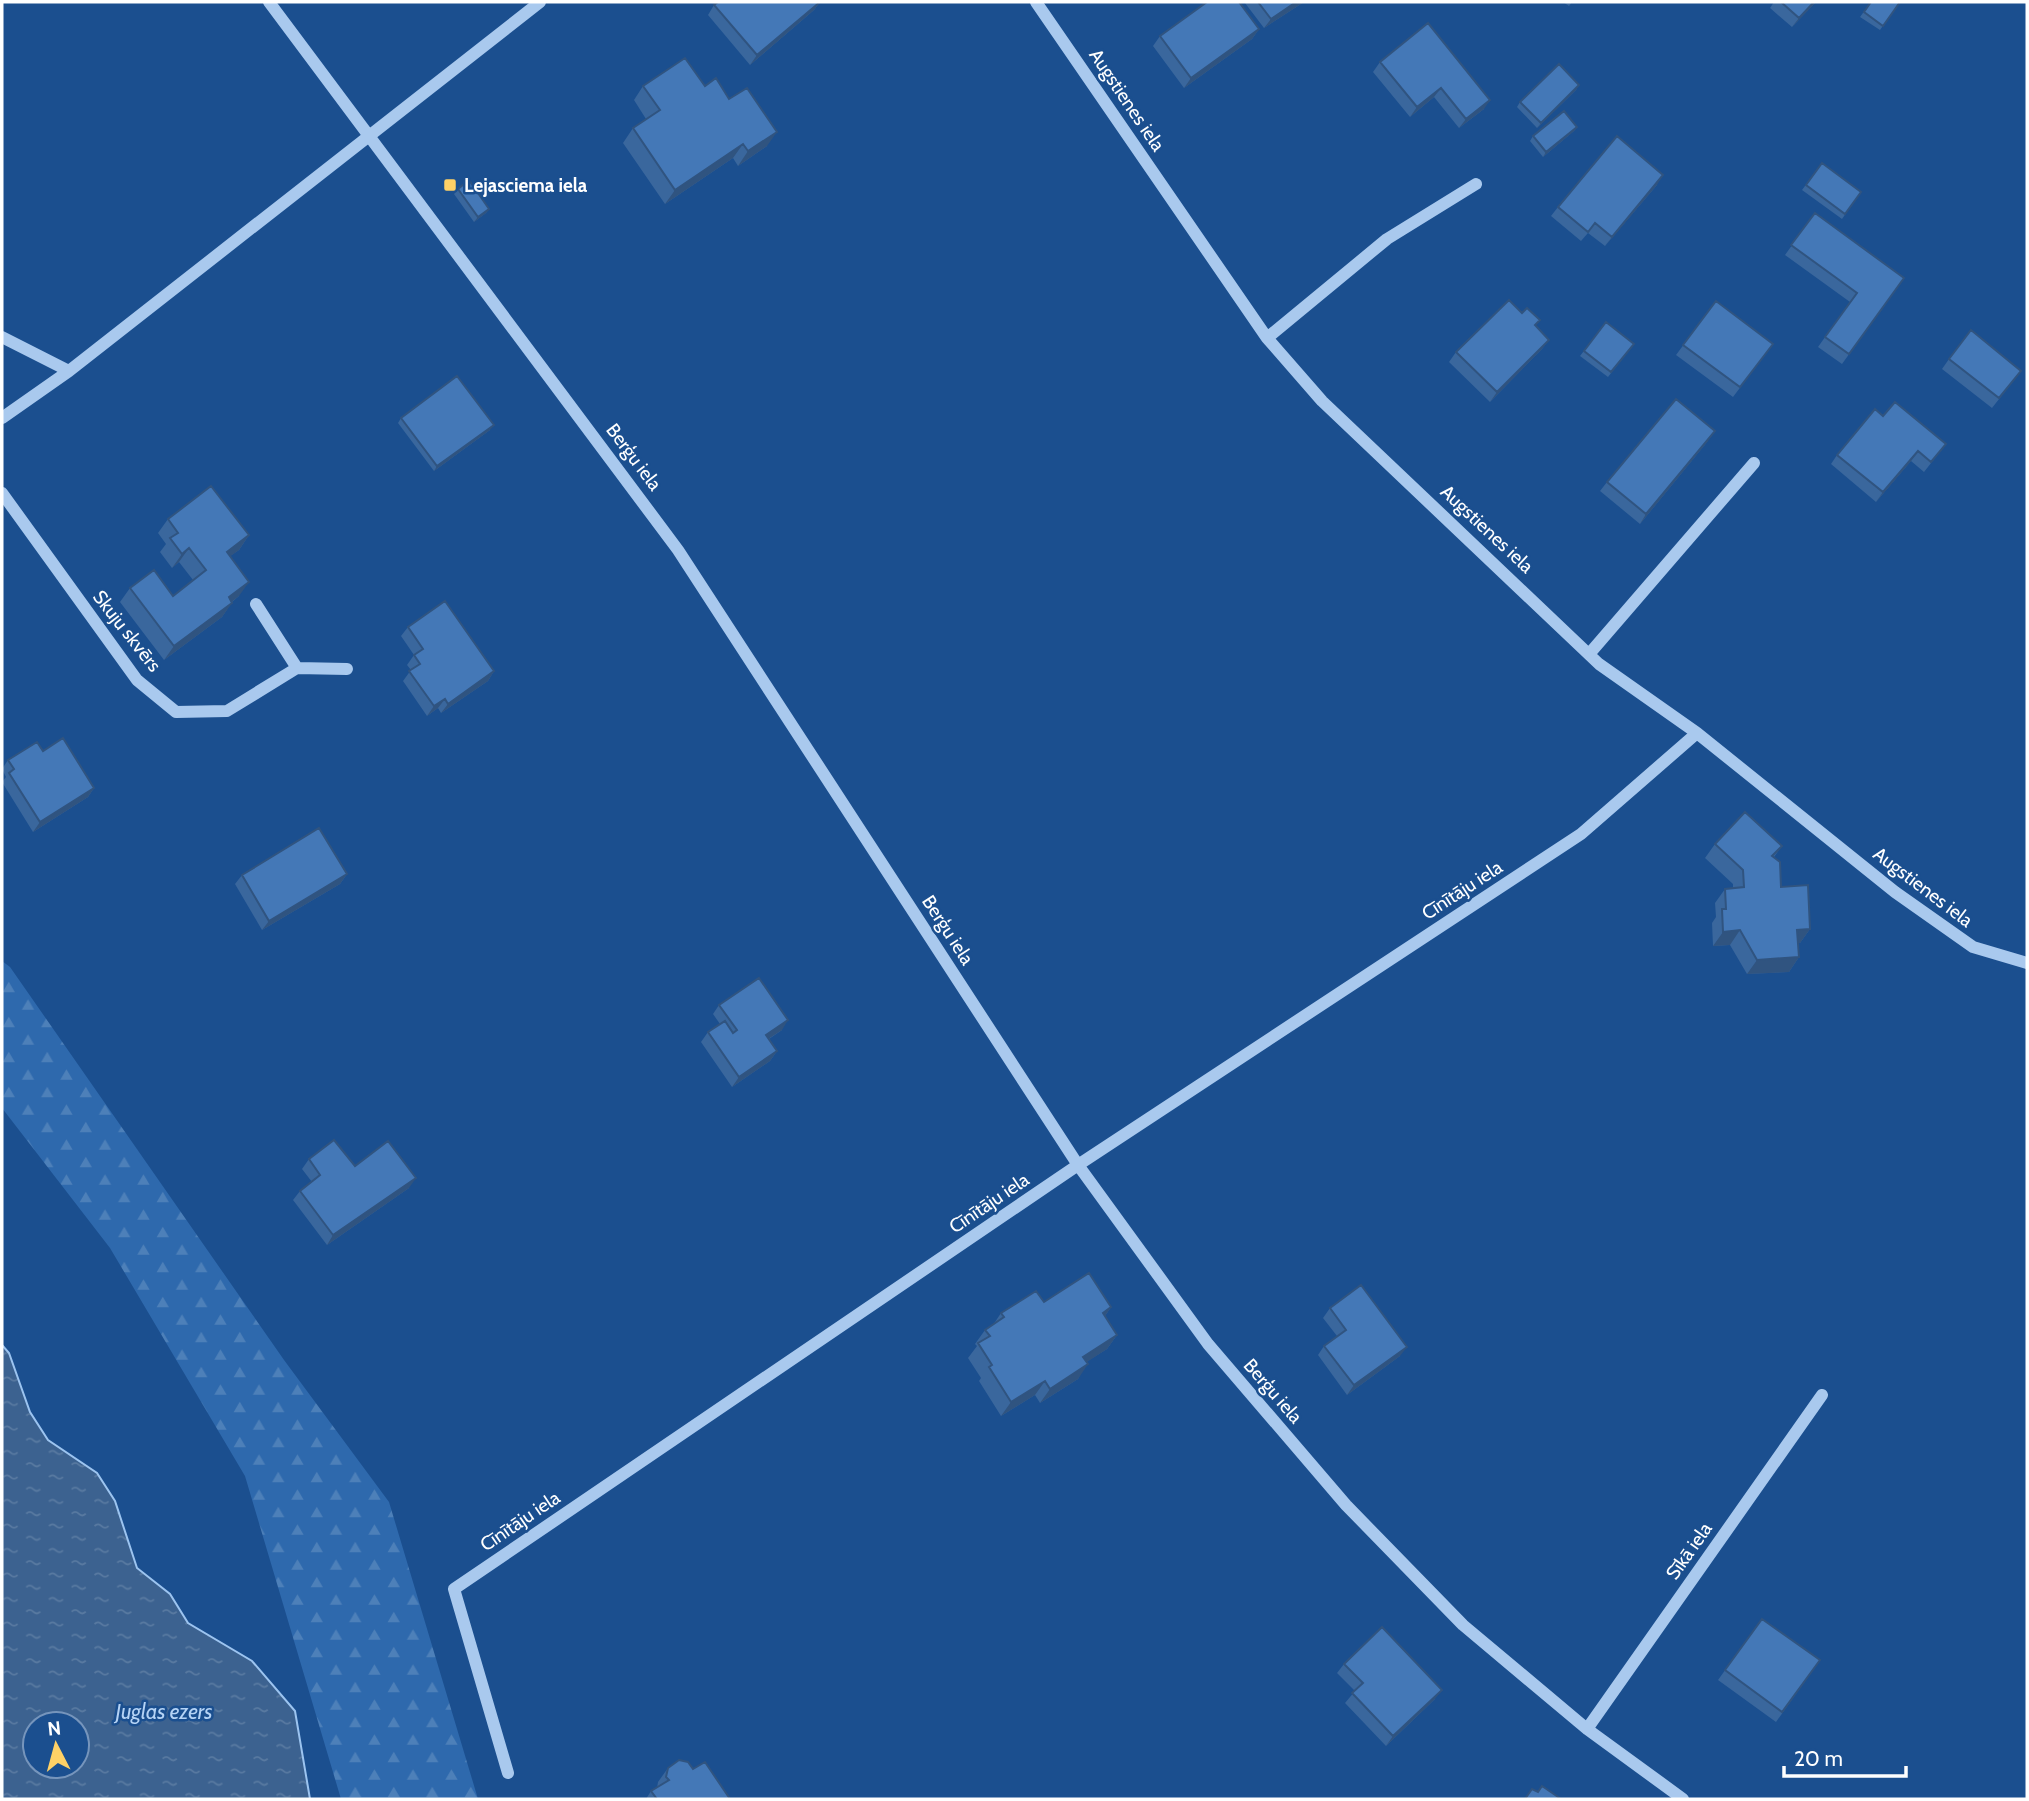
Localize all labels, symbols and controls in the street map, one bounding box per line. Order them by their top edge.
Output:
street label: Augstienes iela [1084,44,1170,156]
place label: Lejasciema iela [464,174,588,197]
marker: Lejasciema iela [442,177,458,193]
street label: Berģu iela [601,419,667,495]
street label: Augstienes iela [1436,480,1538,578]
street label: Skuju skvērs [88,586,166,676]
street label: Augstienes iela [1869,842,1977,932]
street label: Cīnītāju iela [1417,855,1507,925]
street label: Berģu iela [917,891,979,969]
street label: Cīnītāju iela [945,1168,1033,1238]
street label: Berģu iela [1239,1354,1307,1428]
street label: Cīnītāju iela [476,1486,564,1556]
street label: Sīkā iela [1661,1518,1717,1584]
water label: Juglas ezers [114,1699,212,1724]
north arrow [21,1710,91,1780]
text: N [46,1716,62,1741]
scale bar [1784,1734,1906,1778]
text: 20 m [1794,1746,1843,1771]

